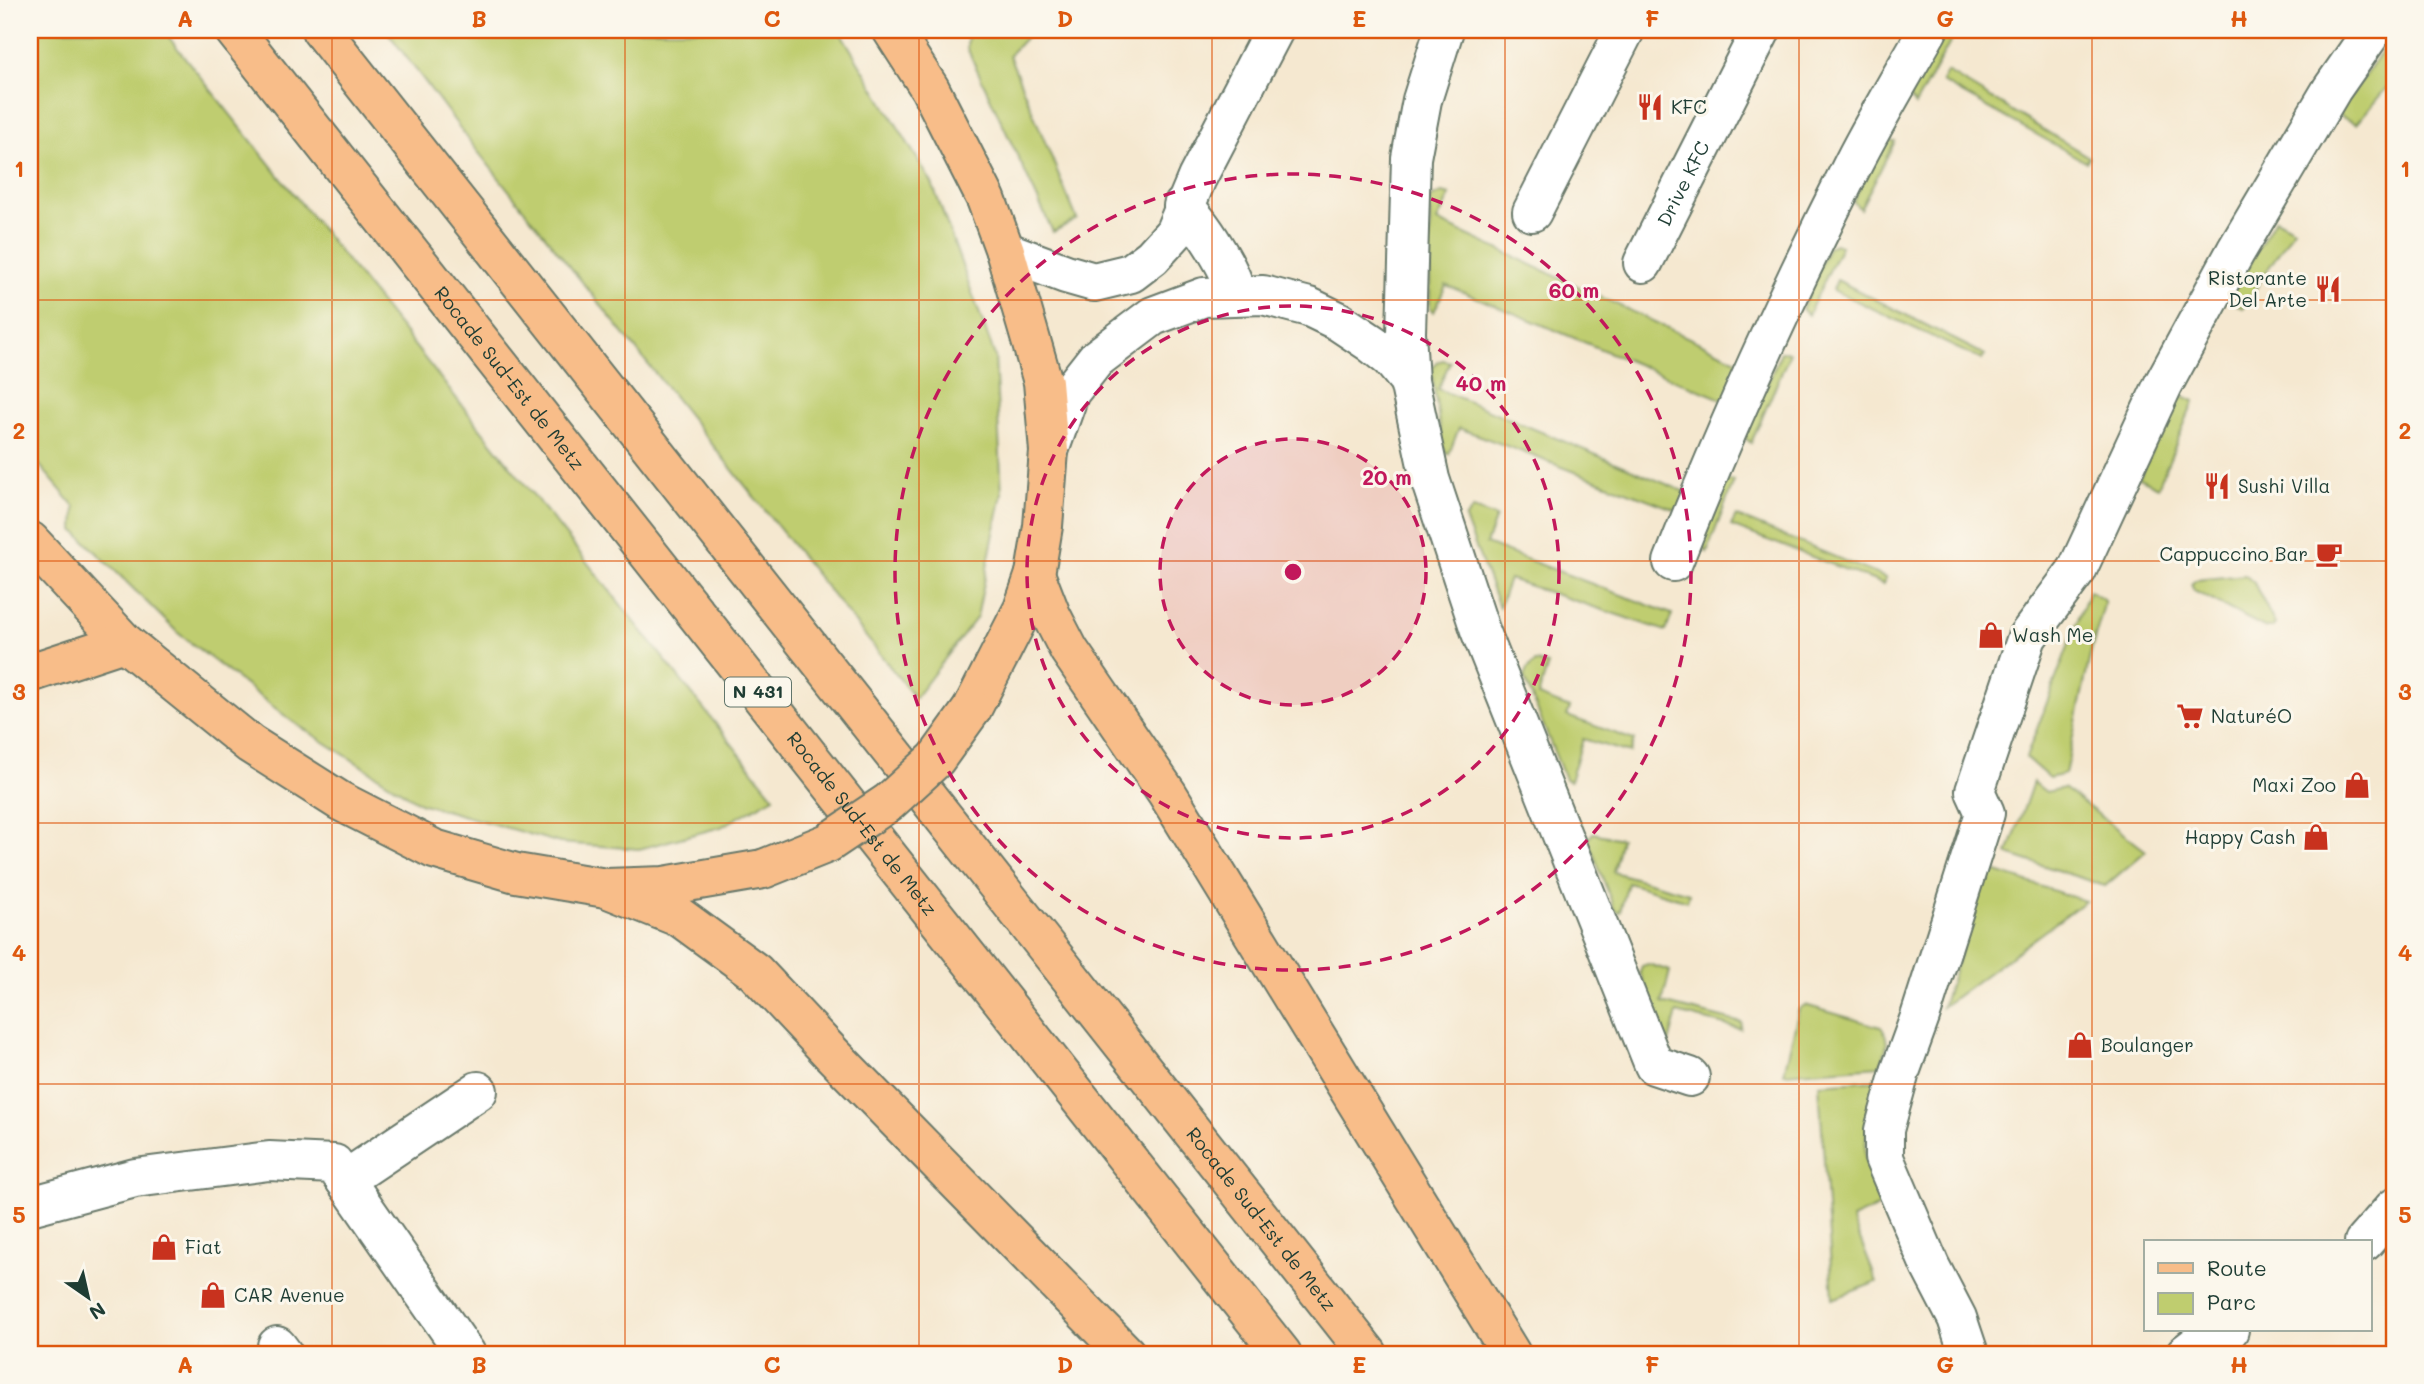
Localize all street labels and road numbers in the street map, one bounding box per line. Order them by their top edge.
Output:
street label: Drive KFC [1651,137,1715,230]
street label: Rocade Sud-Est de Metz [429,281,591,475]
road number: N 431 [725,678,791,706]
street label: Rocade Sud-Est de Metz [782,726,943,920]
street label: Rocade Sud-Est de Metz [1181,1122,1342,1316]

